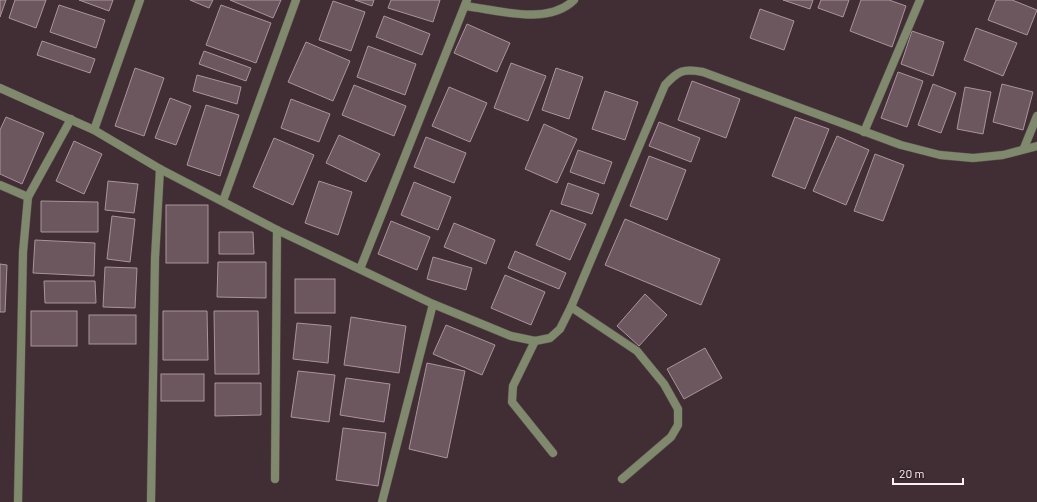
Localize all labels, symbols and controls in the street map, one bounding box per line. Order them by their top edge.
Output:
scale bar [893,460,963,486]
text: 20 m [899,466,925,480]

